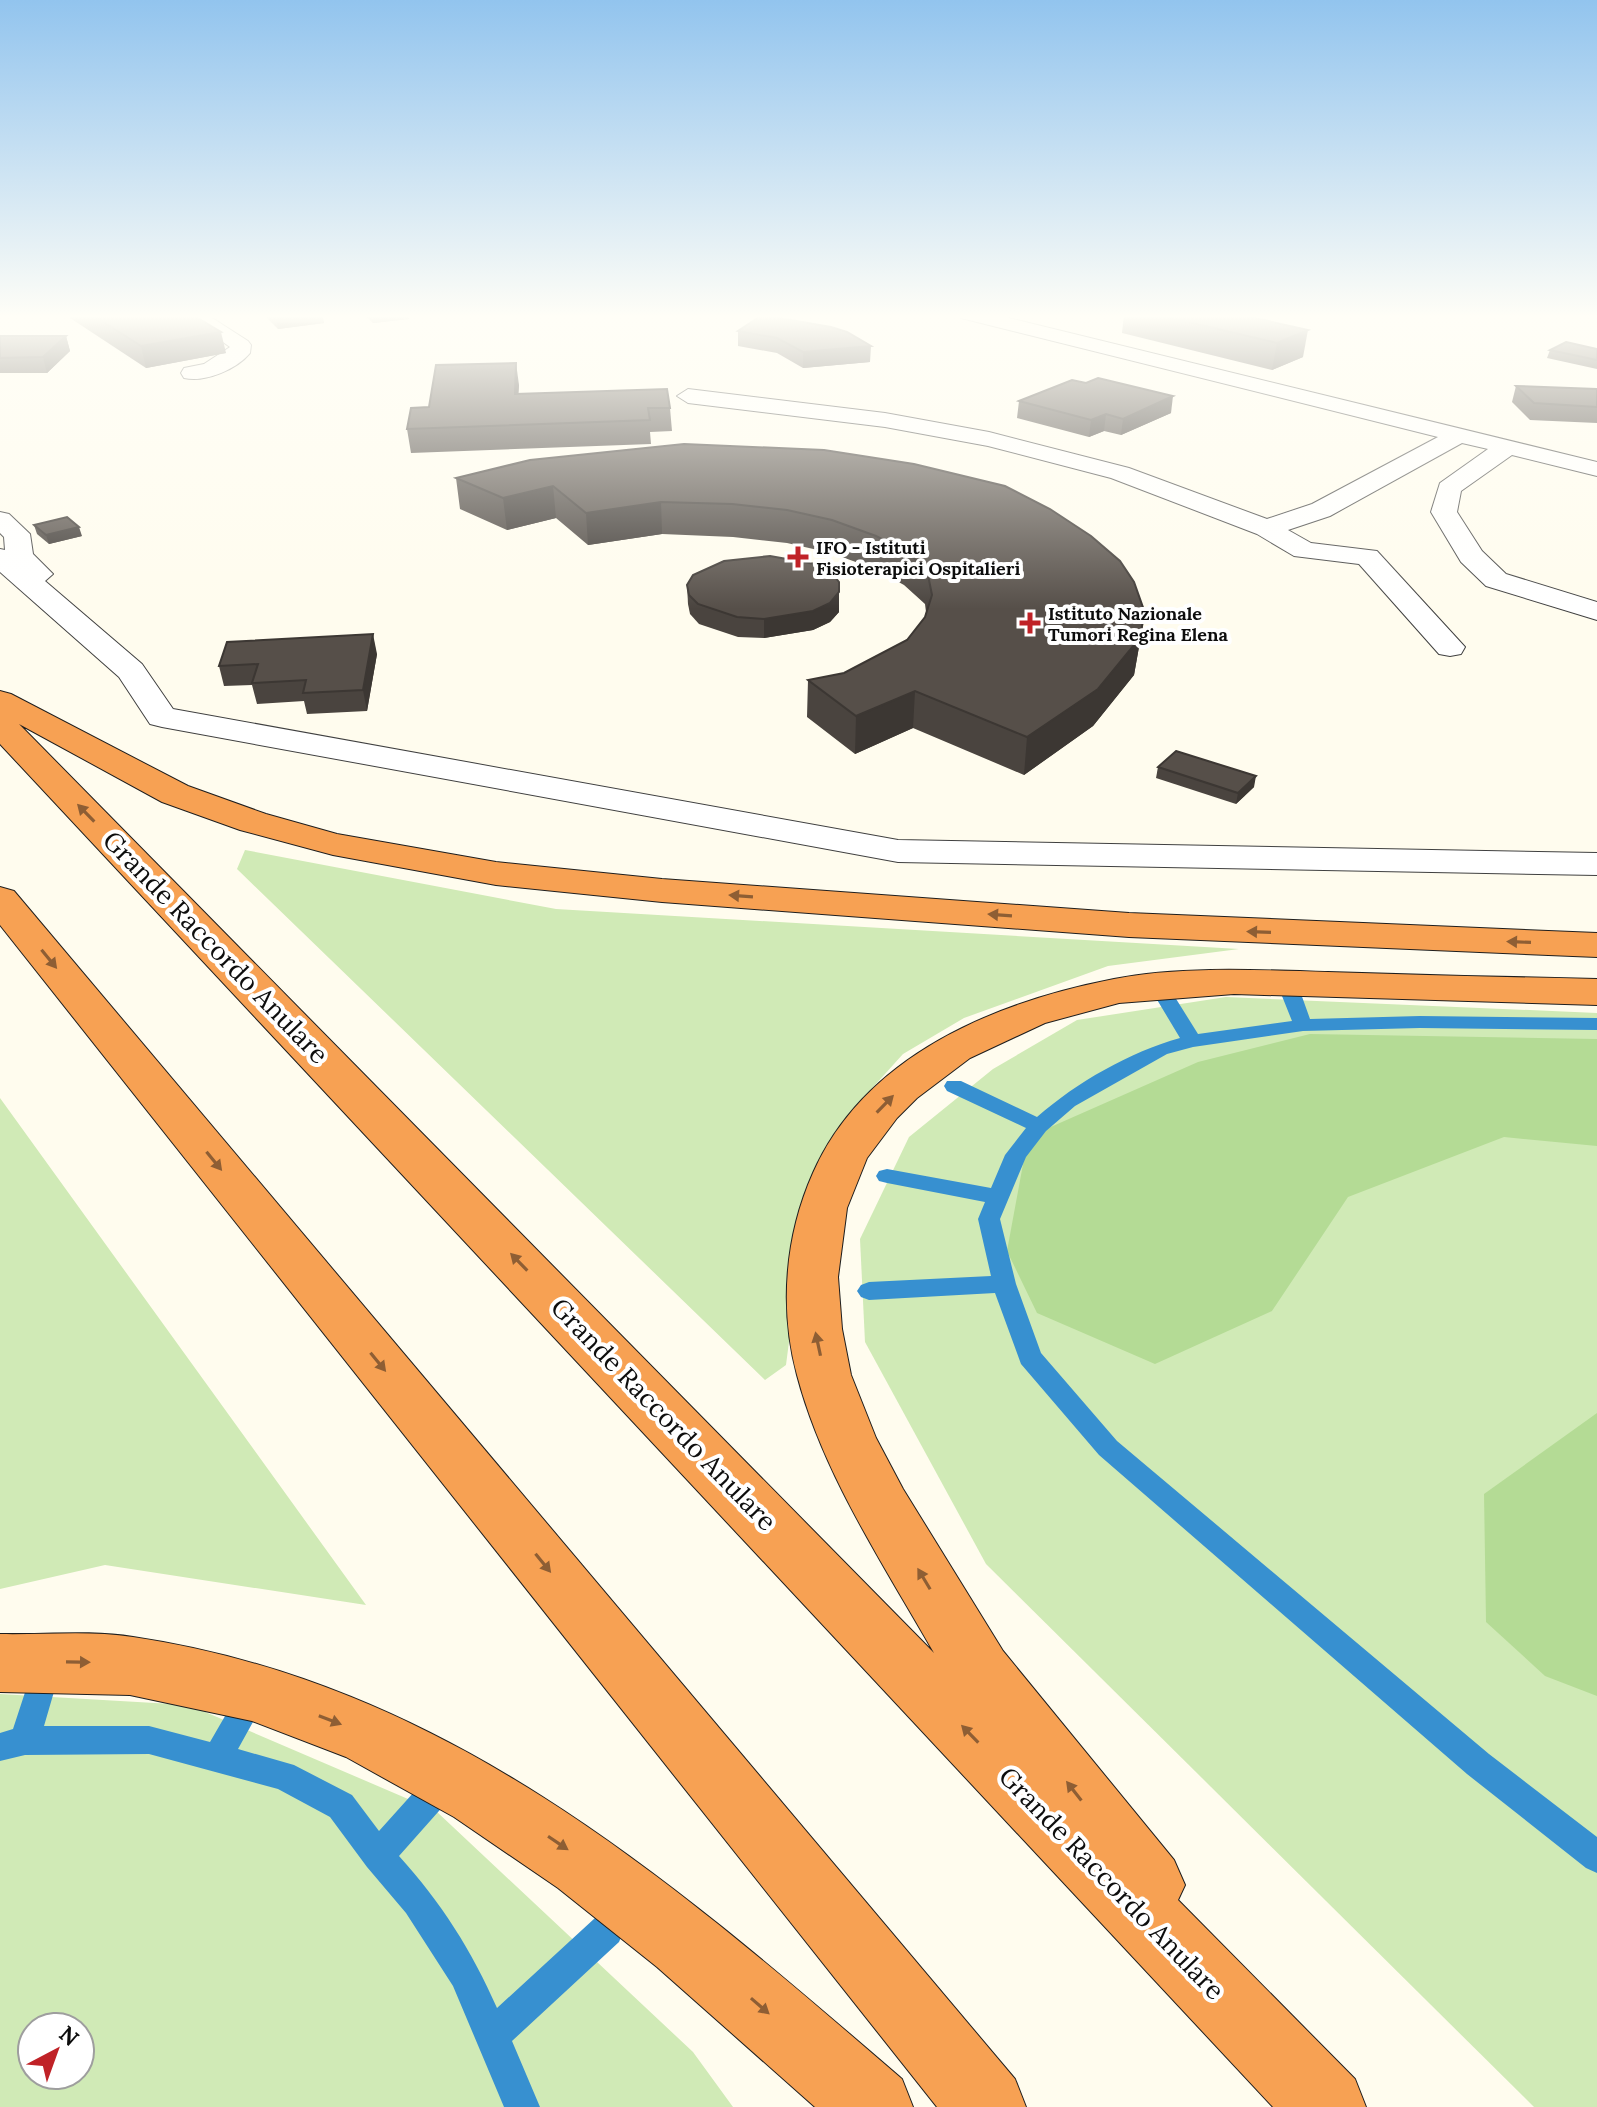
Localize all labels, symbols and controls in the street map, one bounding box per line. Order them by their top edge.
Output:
place label: IFO - Istituti Fisioterapici Ospitalieri [816,536,1020,580]
marker: IFO - Istituti Fisioterapici Ospitalieri [787,546,809,568]
place label: Istituto Nazionale Tumori Regina Elena [1048,602,1229,646]
marker: Istituto Nazionale Tumori Regina Elena [1019,612,1041,634]
one-way arrow [77,804,96,823]
street label: Grande Raccordo Anulare [96,824,336,1070]
one-way arrow [728,889,753,902]
one-way arrow [987,908,1012,921]
one-way arrow [1246,926,1271,939]
one-way arrow [1506,935,1531,948]
one-way arrow [40,949,57,969]
one-way arrow [876,1095,894,1114]
one-way arrow [205,1151,222,1171]
one-way arrow [510,1253,528,1272]
street label: Grande Raccordo Anulare [544,1291,784,1537]
one-way arrow [811,1331,824,1356]
one-way arrow [369,1352,386,1372]
one-way arrow [534,1553,551,1573]
one-way arrow [917,1568,931,1590]
one-way arrow [66,1656,91,1669]
one-way arrow [318,1713,342,1726]
one-way arrow [961,1725,979,1744]
street label: Grande Raccordo Anulare [992,1760,1232,2006]
one-way arrow [1067,1781,1083,1801]
one-way arrow [547,1835,568,1850]
one-way arrow [749,1997,769,2014]
north arrow [16,2011,96,2091]
text: N [54,2020,85,2052]

